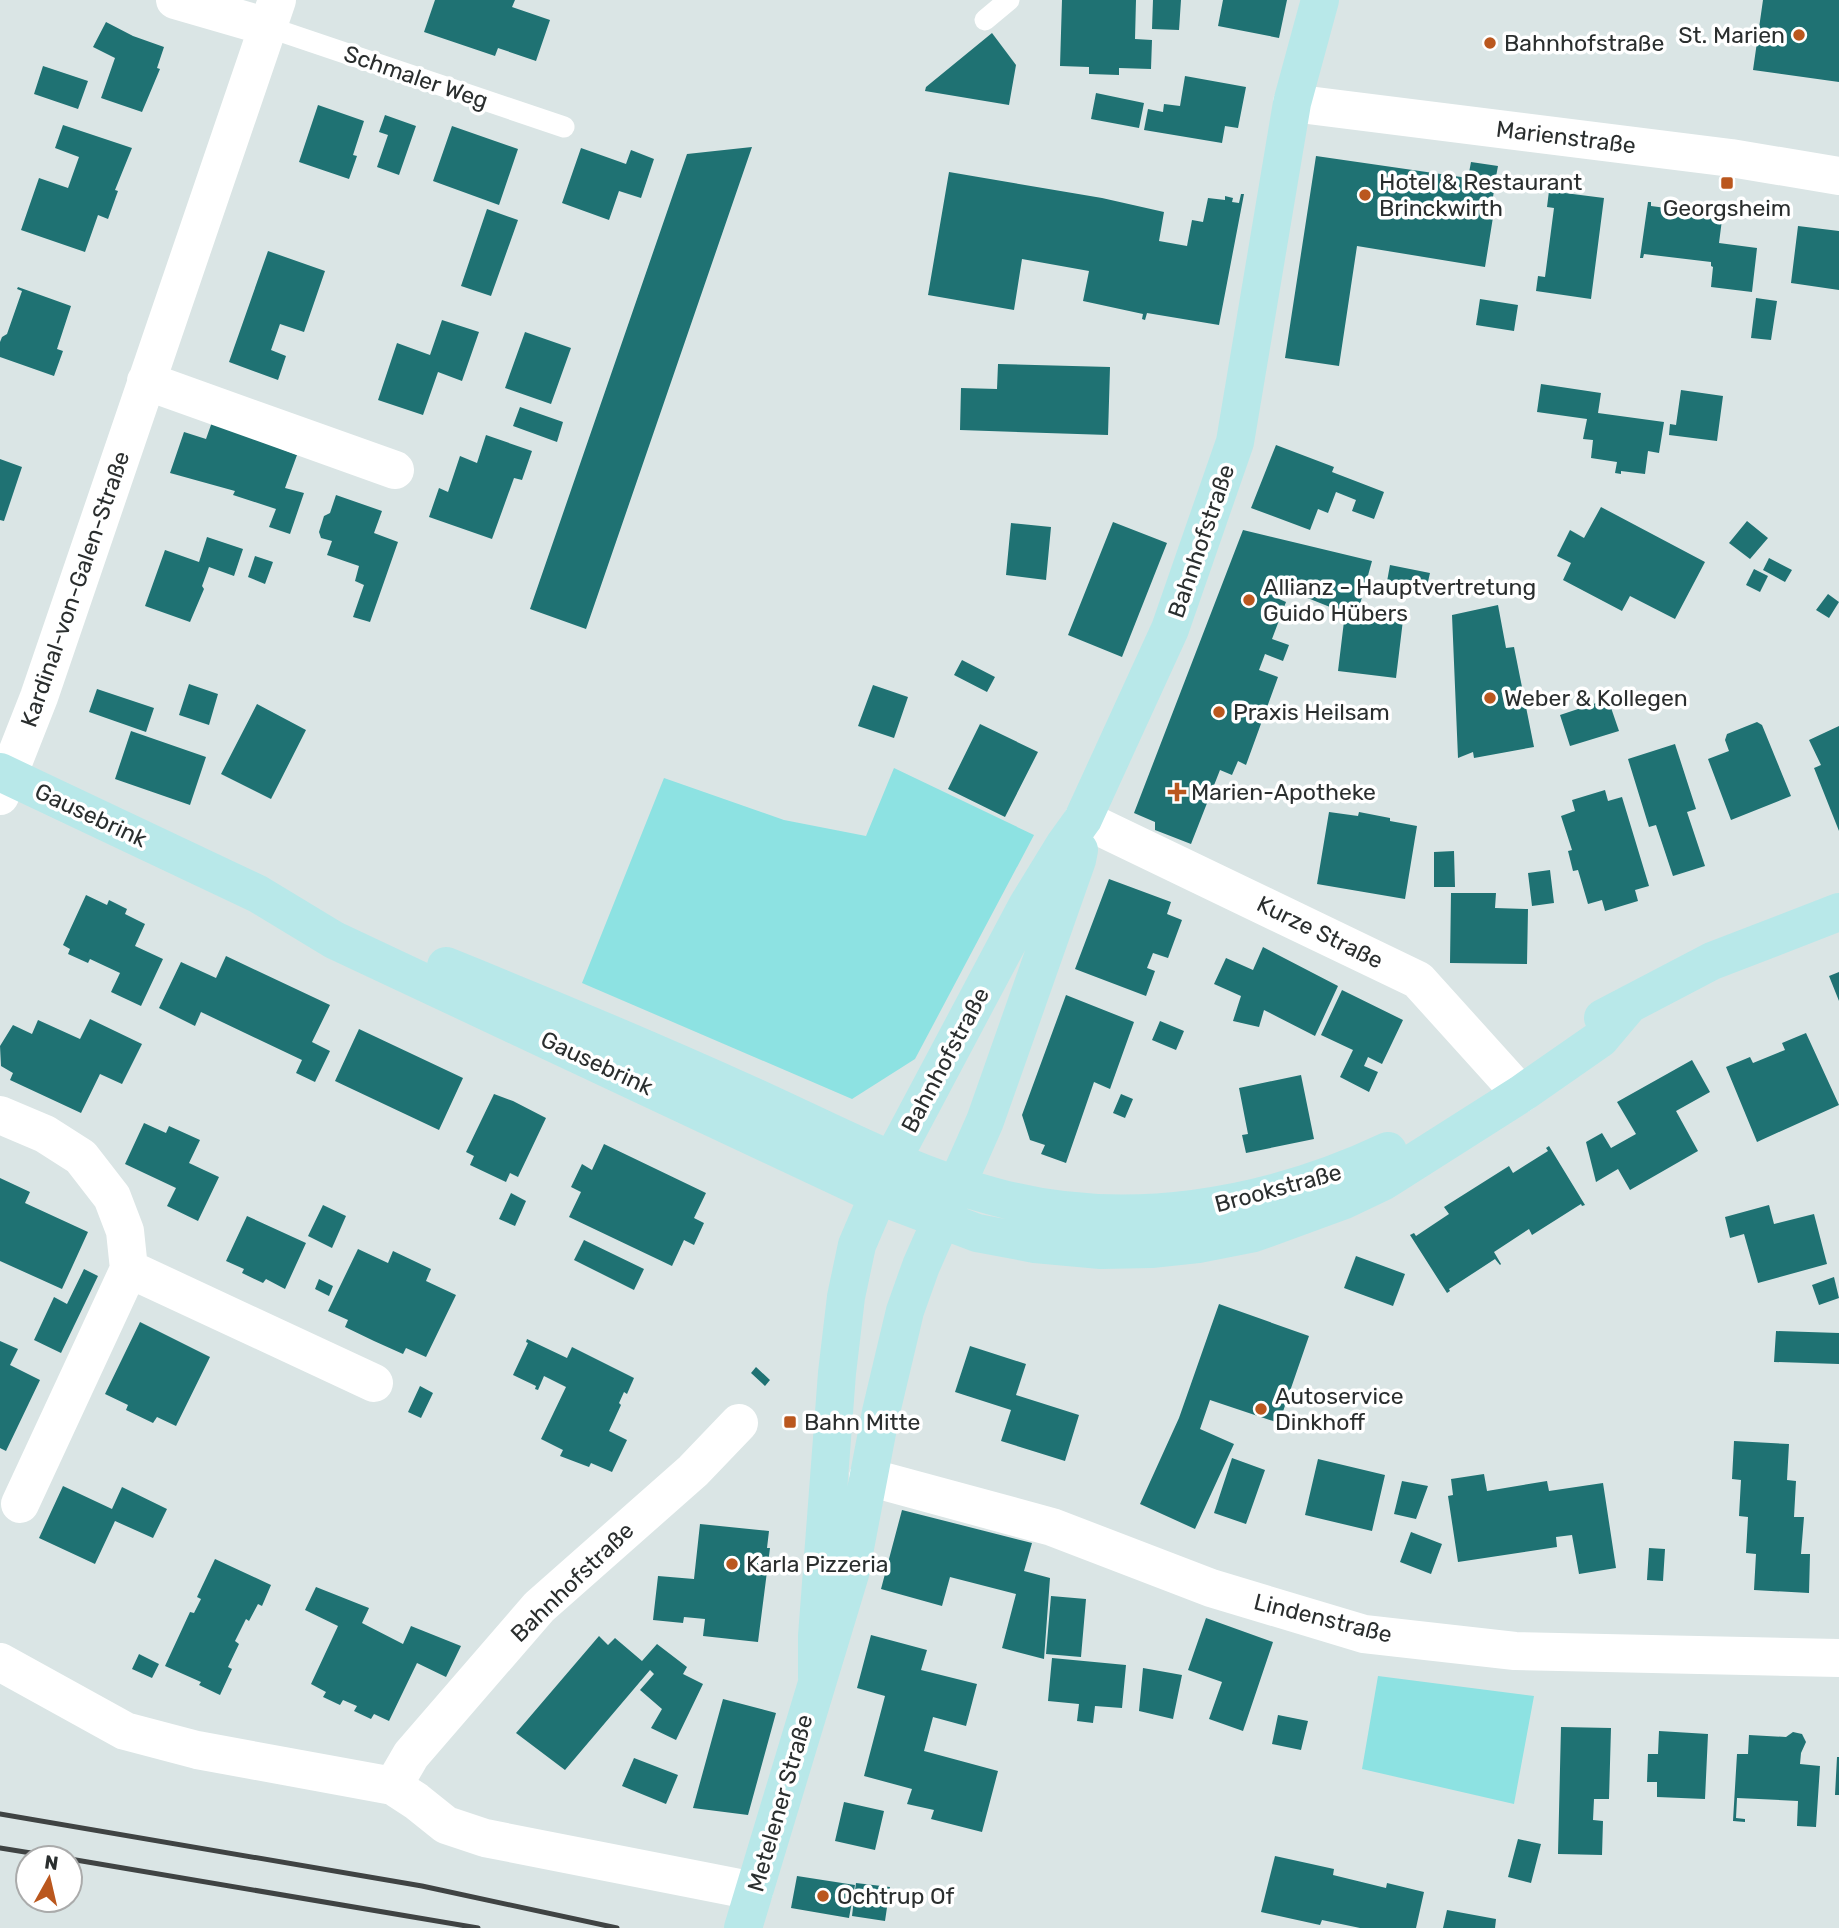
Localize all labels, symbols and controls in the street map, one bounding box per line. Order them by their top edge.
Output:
place label: St. Marien [1678,21,1785,49]
marker: St. Marien [1791,27,1807,43]
place label: Bahnhofstraße [1504,29,1664,57]
marker: Bahnhofstraße [1482,35,1498,51]
street label: Schmaler Weg [340,39,492,115]
street label: Marienstraße [1495,115,1637,159]
place label: Hotel & Restaurant Brinckwirth [1379,168,1582,222]
marker: Georgsheim [1719,175,1735,191]
marker: Hotel & Restaurant Brinckwirth [1357,187,1373,203]
place label: Georgsheim [1663,194,1791,222]
street label: Kardinal-von-Galen-Straße [15,447,135,731]
street label: Bahnhofstraße [1162,461,1240,621]
place label: Allianz - Hauptvertretung Guido Hübers [1263,573,1536,627]
marker: Allianz - Hauptvertretung Guido Hübers [1241,592,1257,608]
place label: Weber & Kollegen [1504,684,1688,712]
marker: Weber & Kollegen [1482,690,1498,706]
place label: Praxis Heilsam [1233,698,1390,726]
marker: Praxis Heilsam [1211,704,1227,720]
street label: Gausebrink [30,777,152,853]
place label: Marien-Apotheke [1191,778,1376,806]
marker: Marien-Apotheke [1169,784,1185,800]
street label: Kurze Straße [1252,889,1388,975]
street label: Bahnhofstraße [895,983,995,1137]
street label: Gausebrink [536,1025,658,1101]
street label: Brookstraße [1211,1158,1345,1218]
place label: Autoservice Dinkhoff [1275,1382,1404,1436]
marker: Autoservice Dinkhoff [1253,1401,1269,1417]
place label: Bahn Mitte [804,1408,920,1436]
marker: Bahn Mitte [782,1414,798,1430]
street label: Bahnhofstraße [505,1516,639,1648]
place label: Karla Pizzeria [746,1550,889,1578]
marker: Karla Pizzeria [724,1556,740,1572]
street label: Lindenstraße [1251,1587,1395,1649]
street label: Metelener Straße [741,1711,819,1895]
north arrow [14,1844,84,1914]
text: N [43,1850,60,1875]
place label: Ochtrup Of [837,1882,955,1910]
marker: Ochtrup Of [815,1888,831,1904]

